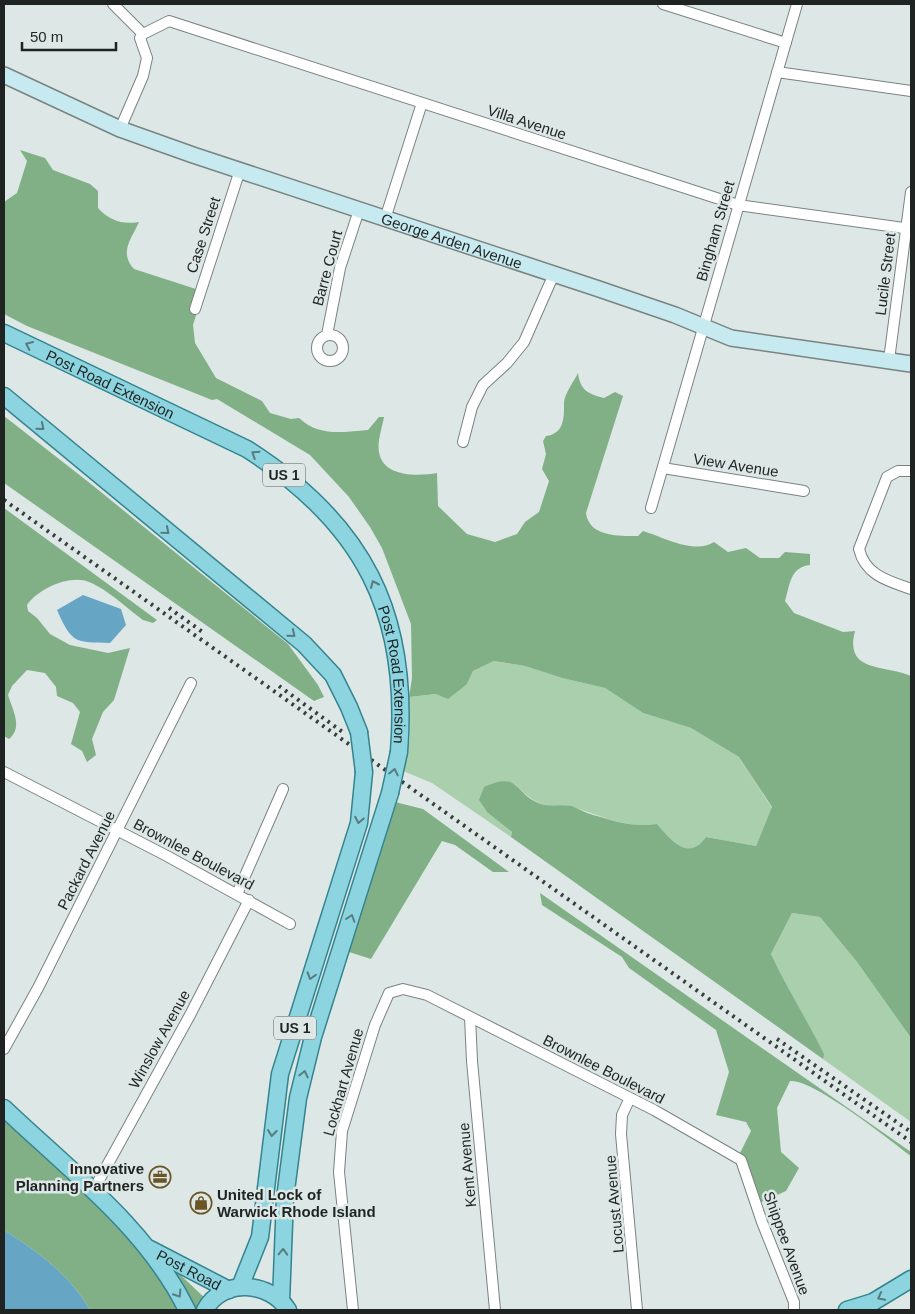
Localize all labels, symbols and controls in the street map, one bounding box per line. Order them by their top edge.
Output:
scale bar [22,20,116,52]
text: 50 m [30,28,63,45]
street label: Villa Avenue [485,101,569,143]
street label: Bingham Street [693,178,738,283]
street label: Case Street [183,194,224,275]
street label: George Arden Avenue [379,209,524,272]
street label: Barre Court [309,228,345,308]
street label: Lucile Street [871,231,899,316]
one-way arrow [25,341,34,352]
street label: Post Road Extension [44,346,177,422]
one-way arrow [36,421,45,430]
one-way arrow [251,450,260,460]
street label: View Avenue [692,450,780,480]
road number: US 1 [263,464,305,486]
one-way arrow [161,525,170,534]
one-way arrow [370,580,381,589]
street label: Post Road Extension [375,603,409,744]
one-way arrow [286,628,295,636]
one-way arrow [389,768,399,776]
street label: Packard Avenue [54,808,118,912]
street label: Brownlee Boulevard [131,815,257,893]
one-way arrow [354,816,364,825]
one-way arrow [345,915,355,923]
one-way arrow [307,971,317,979]
street label: Winslow Avenue [125,987,193,1091]
road number: US 1 [274,1016,316,1040]
street label: Lockhart Avenue [319,1026,367,1138]
street label: Brownlee Boulevard [540,1031,668,1107]
one-way arrow [298,1069,309,1078]
street label: Kent Avenue [455,1122,479,1208]
one-way arrow [267,1129,278,1137]
street label: Locust Avenue [601,1154,627,1254]
place label: Innovative Planning Partners [16,1160,144,1194]
office icon: Innovative Planning Partners [148,1165,172,1189]
place label: United Lock of Warwick Rhode Island [217,1186,376,1220]
street label: Shippee Avenue [760,1189,814,1297]
shop icon: United Lock of Warwick Rhode Island [189,1191,213,1215]
street label: Post Road [154,1246,224,1293]
one-way arrow [277,1248,288,1256]
one-way arrow [171,1288,181,1297]
one-way arrow [877,1291,886,1301]

